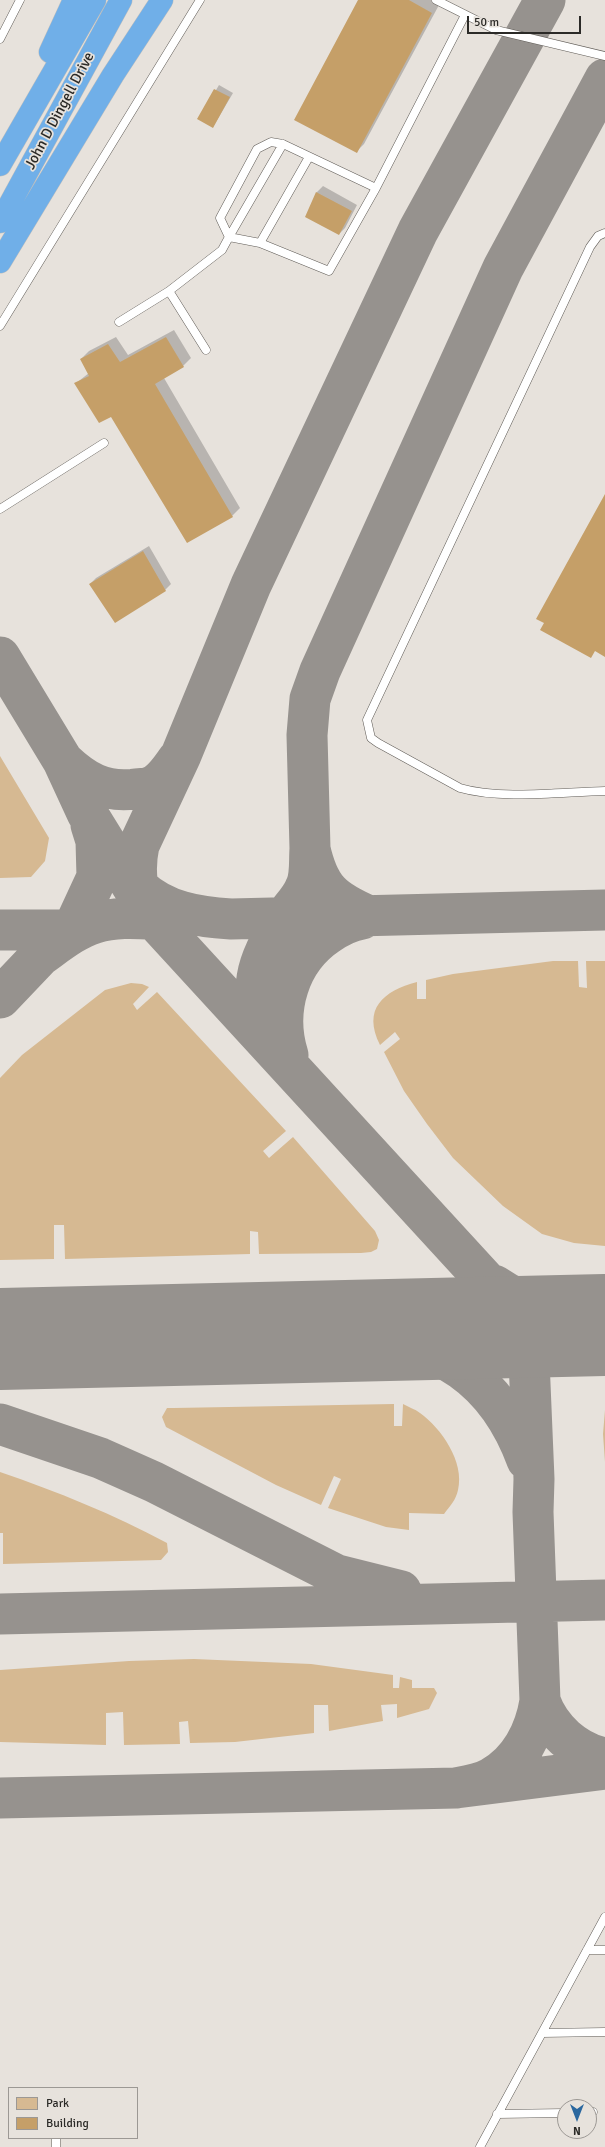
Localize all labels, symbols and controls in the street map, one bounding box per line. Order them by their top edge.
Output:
scale bar [469,8,583,34]
text: 50 m [474,15,499,30]
street label: John D Dingell Drive [22,49,98,173]
legend [8,2087,138,2139]
text: Park [46,2096,69,2111]
north arrow [557,2099,597,2139]
text: Building [46,2116,89,2131]
text: N [573,2124,581,2137]

